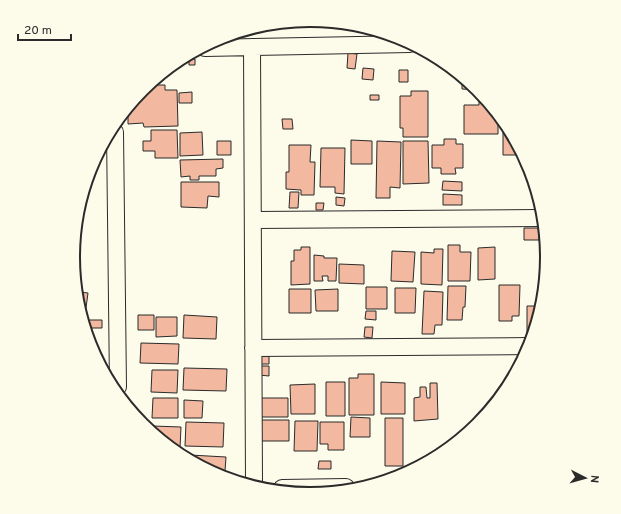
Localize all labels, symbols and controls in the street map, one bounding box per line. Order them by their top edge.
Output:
scale bar [18,16,71,42]
text: 20 m [24,23,52,39]
north arrow [565,458,605,498]
text: N [587,474,601,484]

